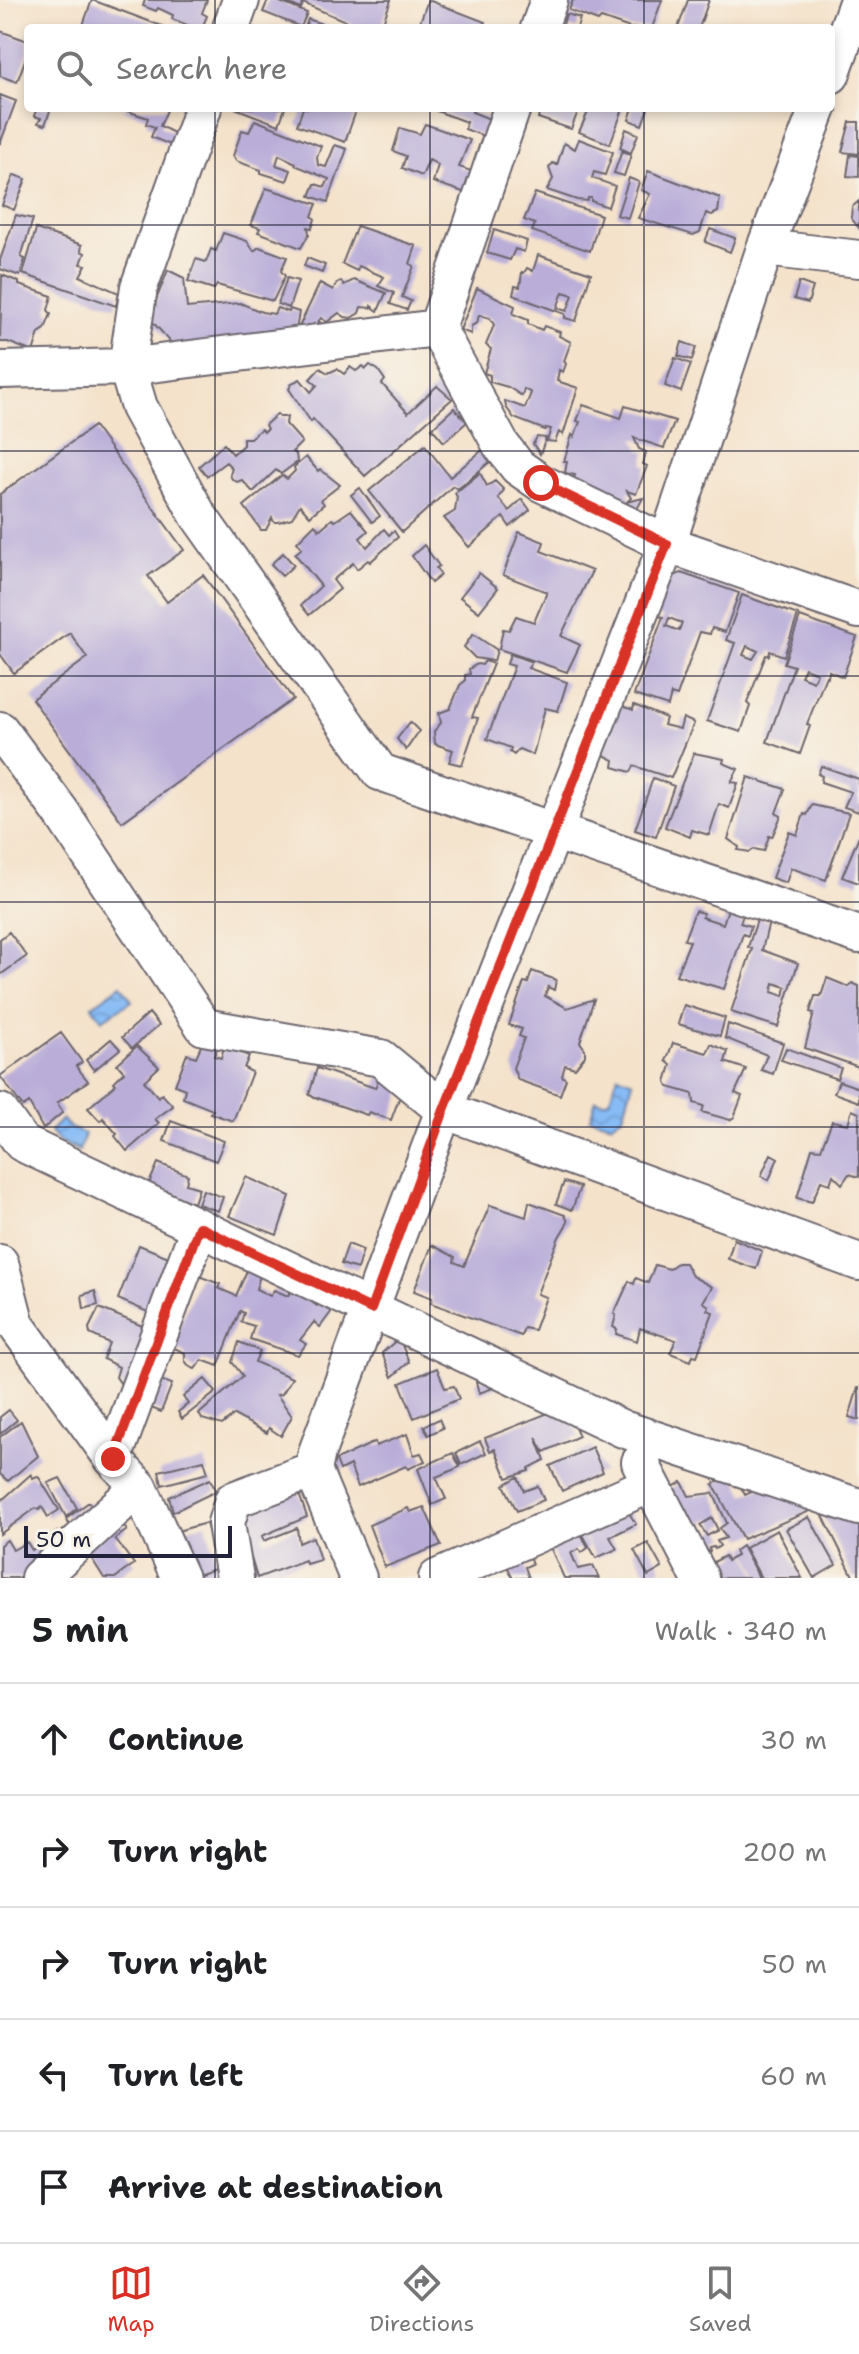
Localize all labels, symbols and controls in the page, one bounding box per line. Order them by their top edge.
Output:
search box [24,24,835,112]
icon: search [52,46,96,90]
text: Search here [116,48,287,89]
route start [523,465,559,501]
route end [95,1441,131,1477]
scale bar [24,1522,232,1558]
text: 50 m [36,1525,91,1554]
text: 5 min [32,1607,129,1653]
text: Walk · 340 m [654,1613,827,1648]
icon: ahead [32,1717,76,1761]
text: Continue [108,1719,244,1760]
text: 30 m [760,1722,827,1757]
icon: right [32,1829,76,1873]
text: Turn right [108,1831,267,1872]
text: 200 m [742,1834,827,1869]
icon: right [32,1941,76,1985]
text: Turn right [108,1943,267,1984]
text: 50 m [762,1946,827,1981]
icon: left [32,2053,76,2097]
text: Turn left [108,2055,243,2096]
text: 60 m [760,2058,827,2093]
icon: arrive [32,2165,76,2209]
text: Arrive at destination [108,2167,443,2208]
tab: Map [107,2261,155,2338]
tab: Directions [369,2261,474,2338]
tab: Saved [689,2261,752,2338]

